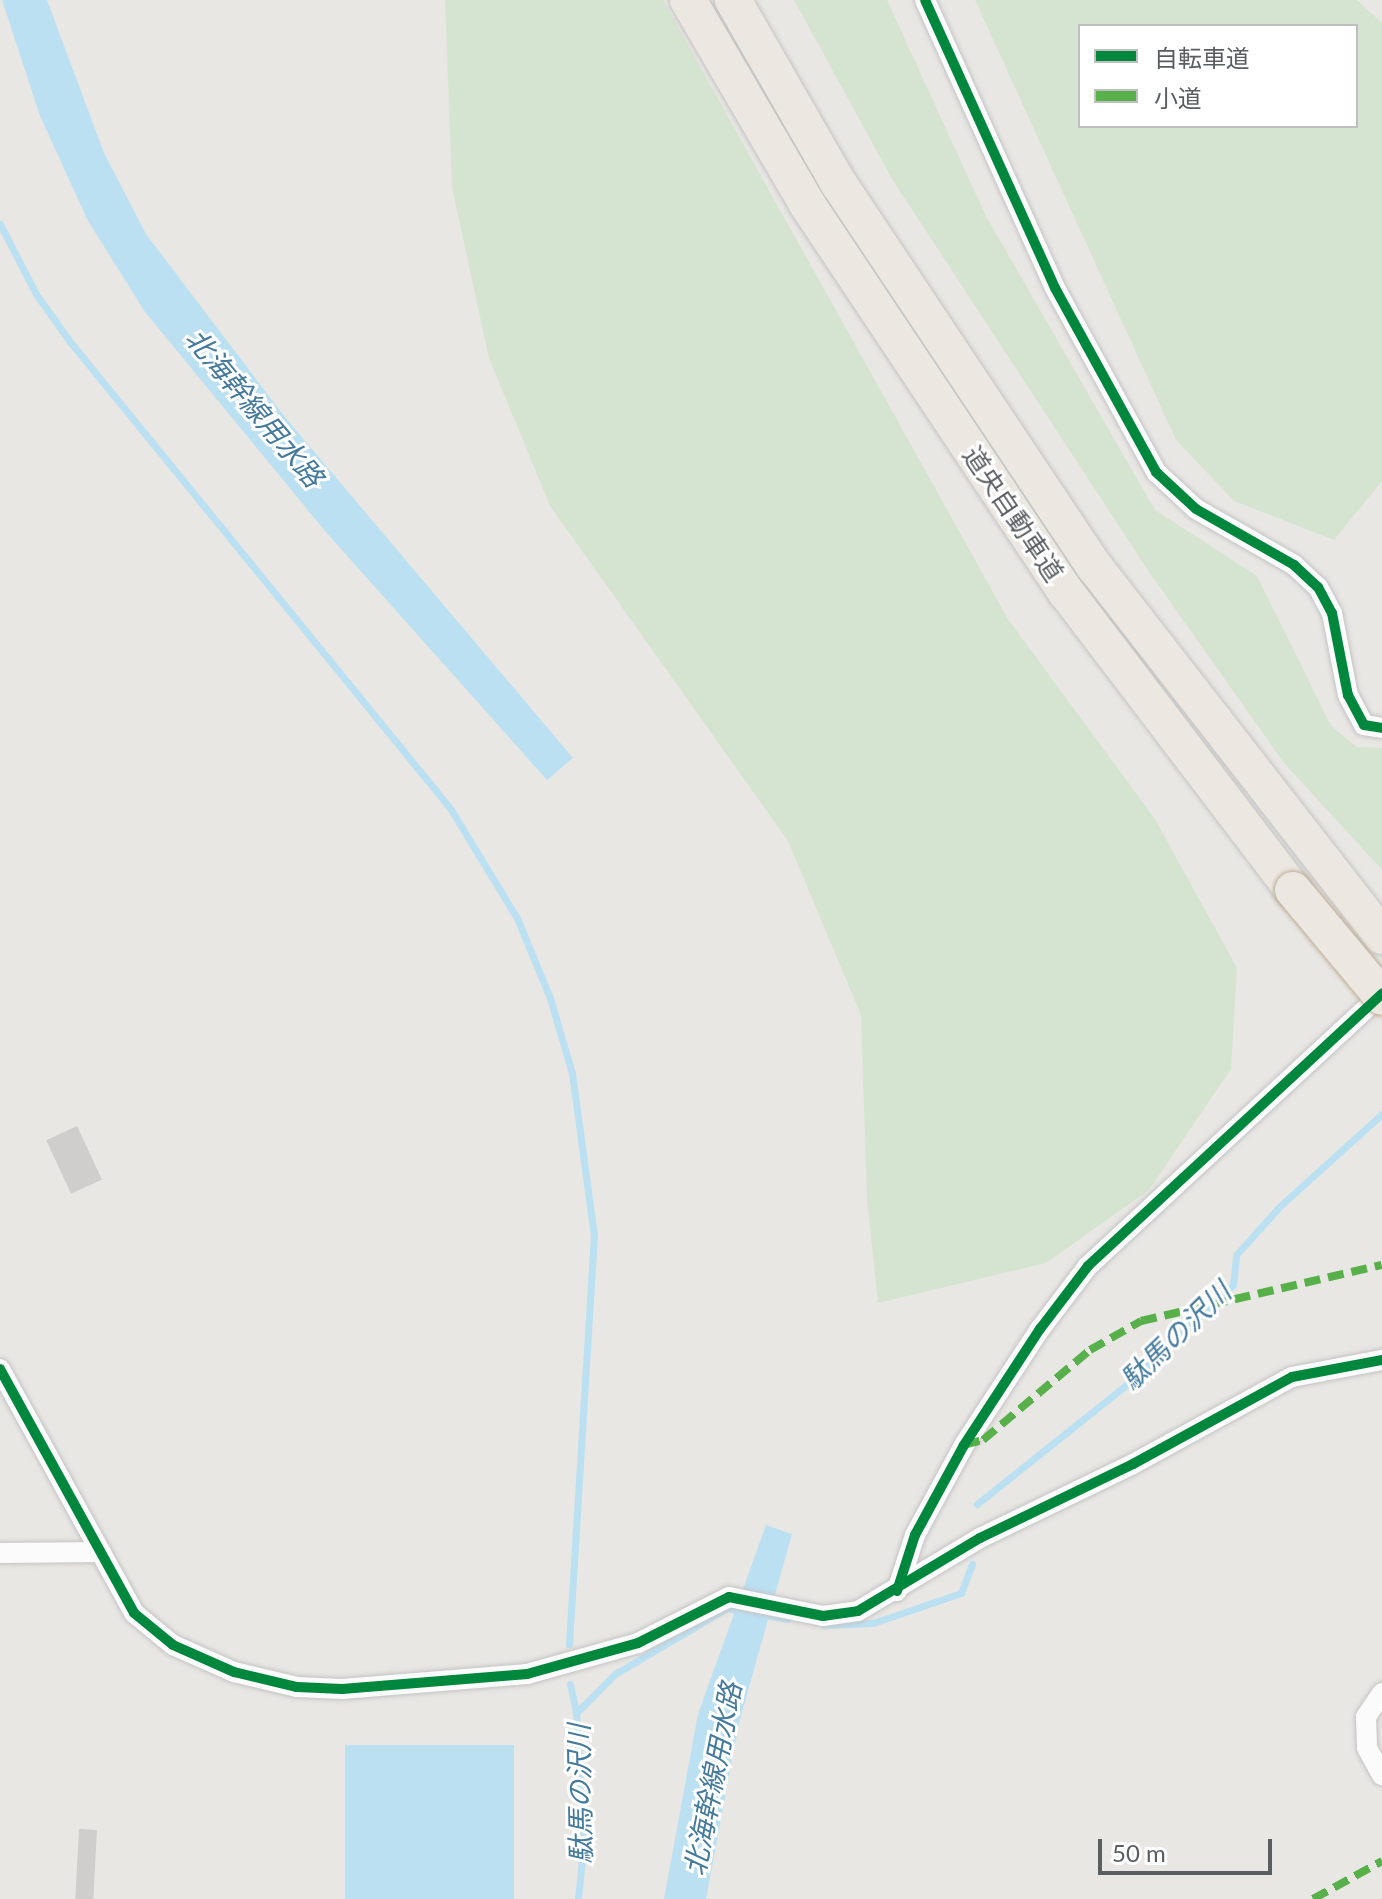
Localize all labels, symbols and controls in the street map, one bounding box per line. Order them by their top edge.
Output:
legend [1078,24,1358,128]
text: 自転車道 [1154,43,1250,72]
text: 小道 [1154,83,1202,112]
water label: 北海幹線用水路 [179,321,331,493]
street label: 道央自動車道 [956,441,1070,587]
water label: 駄馬の沢川 [1113,1274,1237,1396]
water label: 北海幹線用水路 [677,1680,747,1878]
water label: 駄馬の沢川 [561,1724,597,1864]
scale bar [1102,1823,1276,1873]
text: 50 m [1112,1838,1166,1867]

